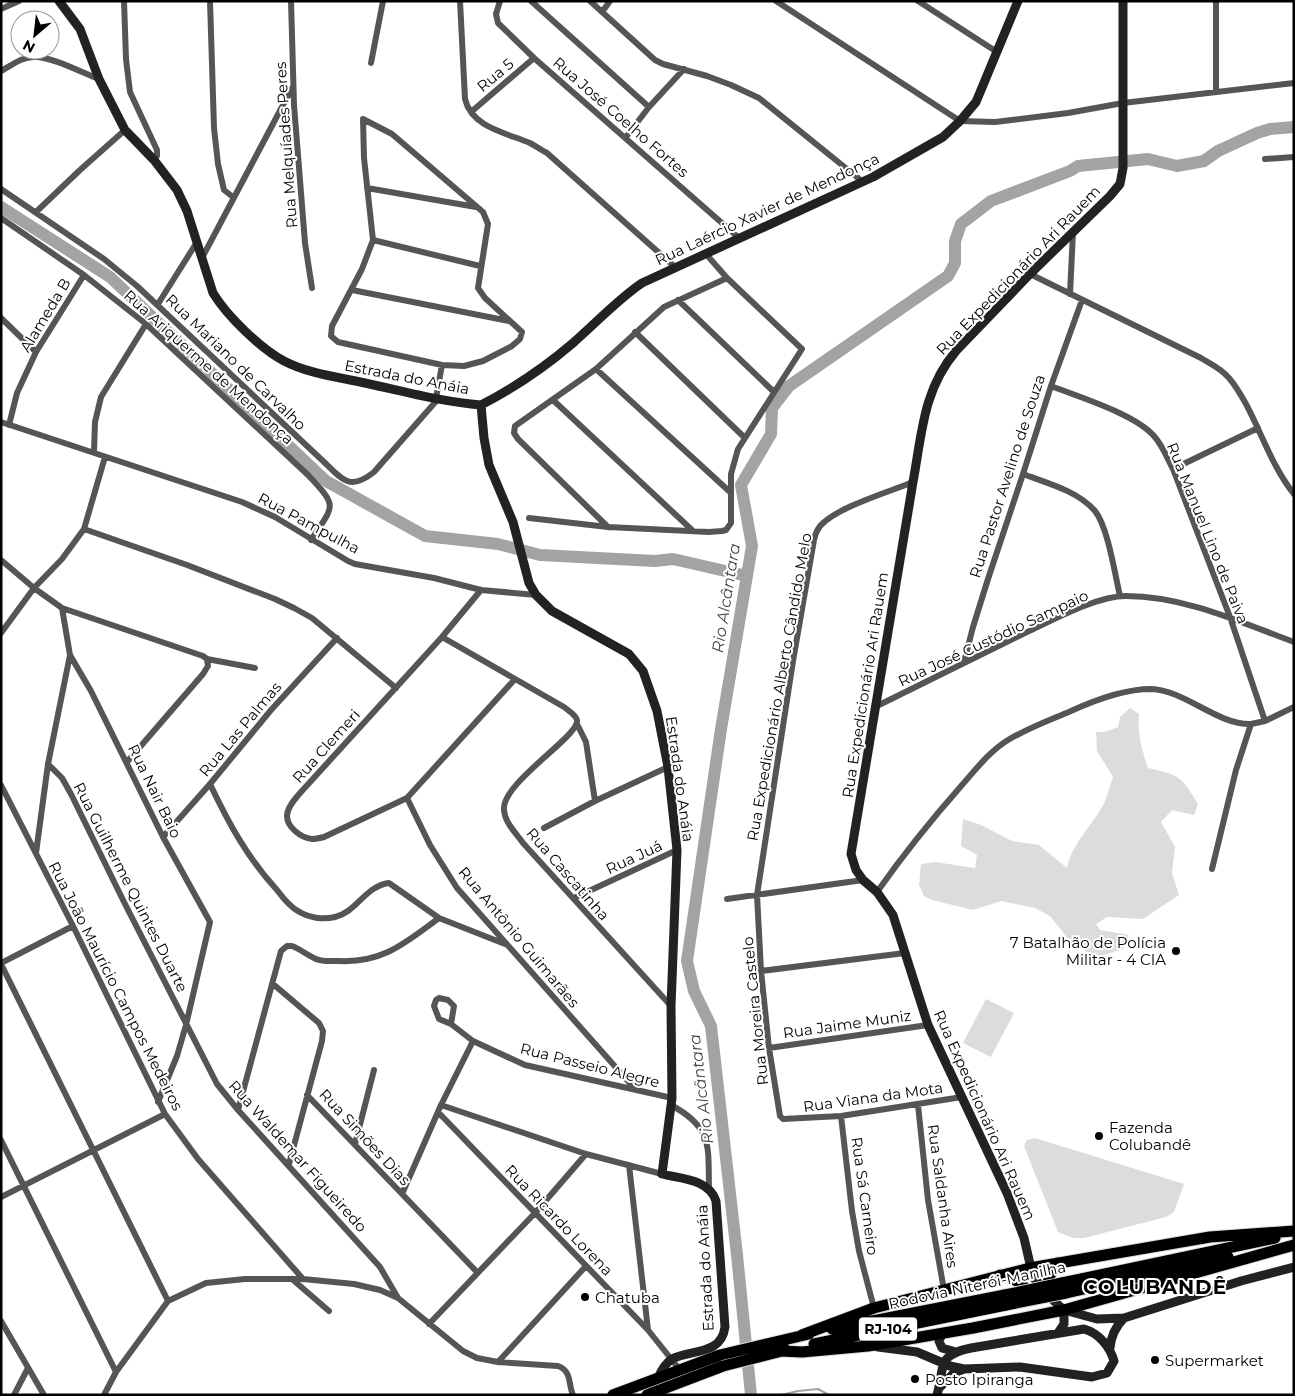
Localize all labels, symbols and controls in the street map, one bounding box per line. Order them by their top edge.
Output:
north arrow [10,10,60,60]
text: N [20,36,38,57]
street label: Rua José Coelho Fortes [549,53,693,181]
street label: Rua 5 [473,54,517,96]
street label: Rua Melquíades Peres [271,61,301,229]
street label: Rua Laércio Xavier de Mendonça [652,149,882,269]
street label: Rua Expedicionário Ari Rauem [932,181,1104,359]
street label: Alameda B [16,275,74,355]
street label: Rua Ariquerme de Mendonça [120,286,298,448]
street label: Rua Mariano de Carvalho [162,290,310,434]
street label: Estrada do Anáia [343,356,471,398]
street label: Rua Pastor Avelino de Souza [965,372,1049,580]
street label: Rua Manuel Lino de Paiva [1163,440,1253,626]
street label: Rua Pampulha [255,488,363,558]
street label: Rua Expedicionário Alberto Cândido Melo [743,531,815,843]
water label: Rio Alcântara [708,542,744,654]
street label: Rua Expedicionário Ari Rauem [838,571,892,799]
street label: Rua José Custódio Sampaio [895,585,1091,691]
street label: Rua Las Palmas [195,678,285,780]
street label: Rua Clemeri [288,705,364,787]
street label: Estrada do Anáia [662,715,698,843]
street label: Rua Nair Baio [124,741,186,841]
street label: Rua Guilherme Quintes Duarte [70,779,192,995]
street label: Rua Cascatinha [522,824,614,924]
street label: Rua Juá [603,836,665,878]
street label: Rua João Maurício Campos Medeiros [45,858,187,1114]
street label: Rua Antônio Guimarães [454,863,584,1011]
place label: 7 Batalhão de Polícia Militar - 4 CIA [1010,933,1166,969]
street label: Rua Moreira Castelo [738,936,772,1086]
marker: 7 Batalhão de Polícia Militar - 4 CIA [1170,945,1182,957]
street label: Rua Jaime Muniz [782,1006,913,1042]
street label: Rua Expedicionário Ari Rauem [930,1007,1040,1223]
water label: Rio Alcântara [685,1033,717,1145]
street label: Rua Passeio Alegre [518,1038,662,1092]
street label: Rua Waldemar Figueiredo [225,1076,371,1236]
street label: Rua Viana da Mota [802,1078,944,1116]
street label: Rua Simões Dias [315,1085,415,1189]
place label: Fazenda Colubandê [1109,1118,1191,1154]
street label: Rua Saldanha Aires [924,1123,962,1269]
marker: Fazenda Colubandê [1093,1130,1105,1142]
street label: Rua Sá Carneiro [847,1136,883,1256]
street label: Rua Ricardo Lorena [501,1160,617,1280]
street label: Estrada do Anáia [692,1204,718,1332]
street label: Rodovia Niterói-Manilha [887,1257,1067,1313]
district label: COLUBANDÊ [1083,1275,1227,1299]
place label: Chatuba [595,1288,660,1307]
marker: Chatuba [579,1291,591,1303]
road number: RJ-104 [859,1318,917,1340]
place label: Supermarket [1165,1351,1264,1370]
marker: Supermarket [1149,1354,1161,1366]
place label: Posto Ipiranga [925,1370,1034,1389]
marker: Posto Ipiranga [909,1373,921,1385]

